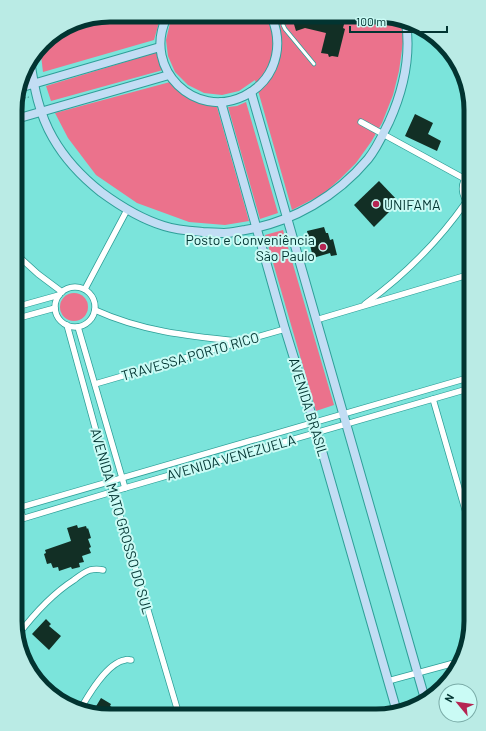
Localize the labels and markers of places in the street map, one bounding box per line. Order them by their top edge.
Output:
place label: UNIFAMA [384,196,441,213]
marker: UNIFAMA [371,199,381,209]
place label: Posto e Conveniência São Paulo [186,231,315,264]
marker: Posto e Conveniência São Paulo [318,242,328,252]

